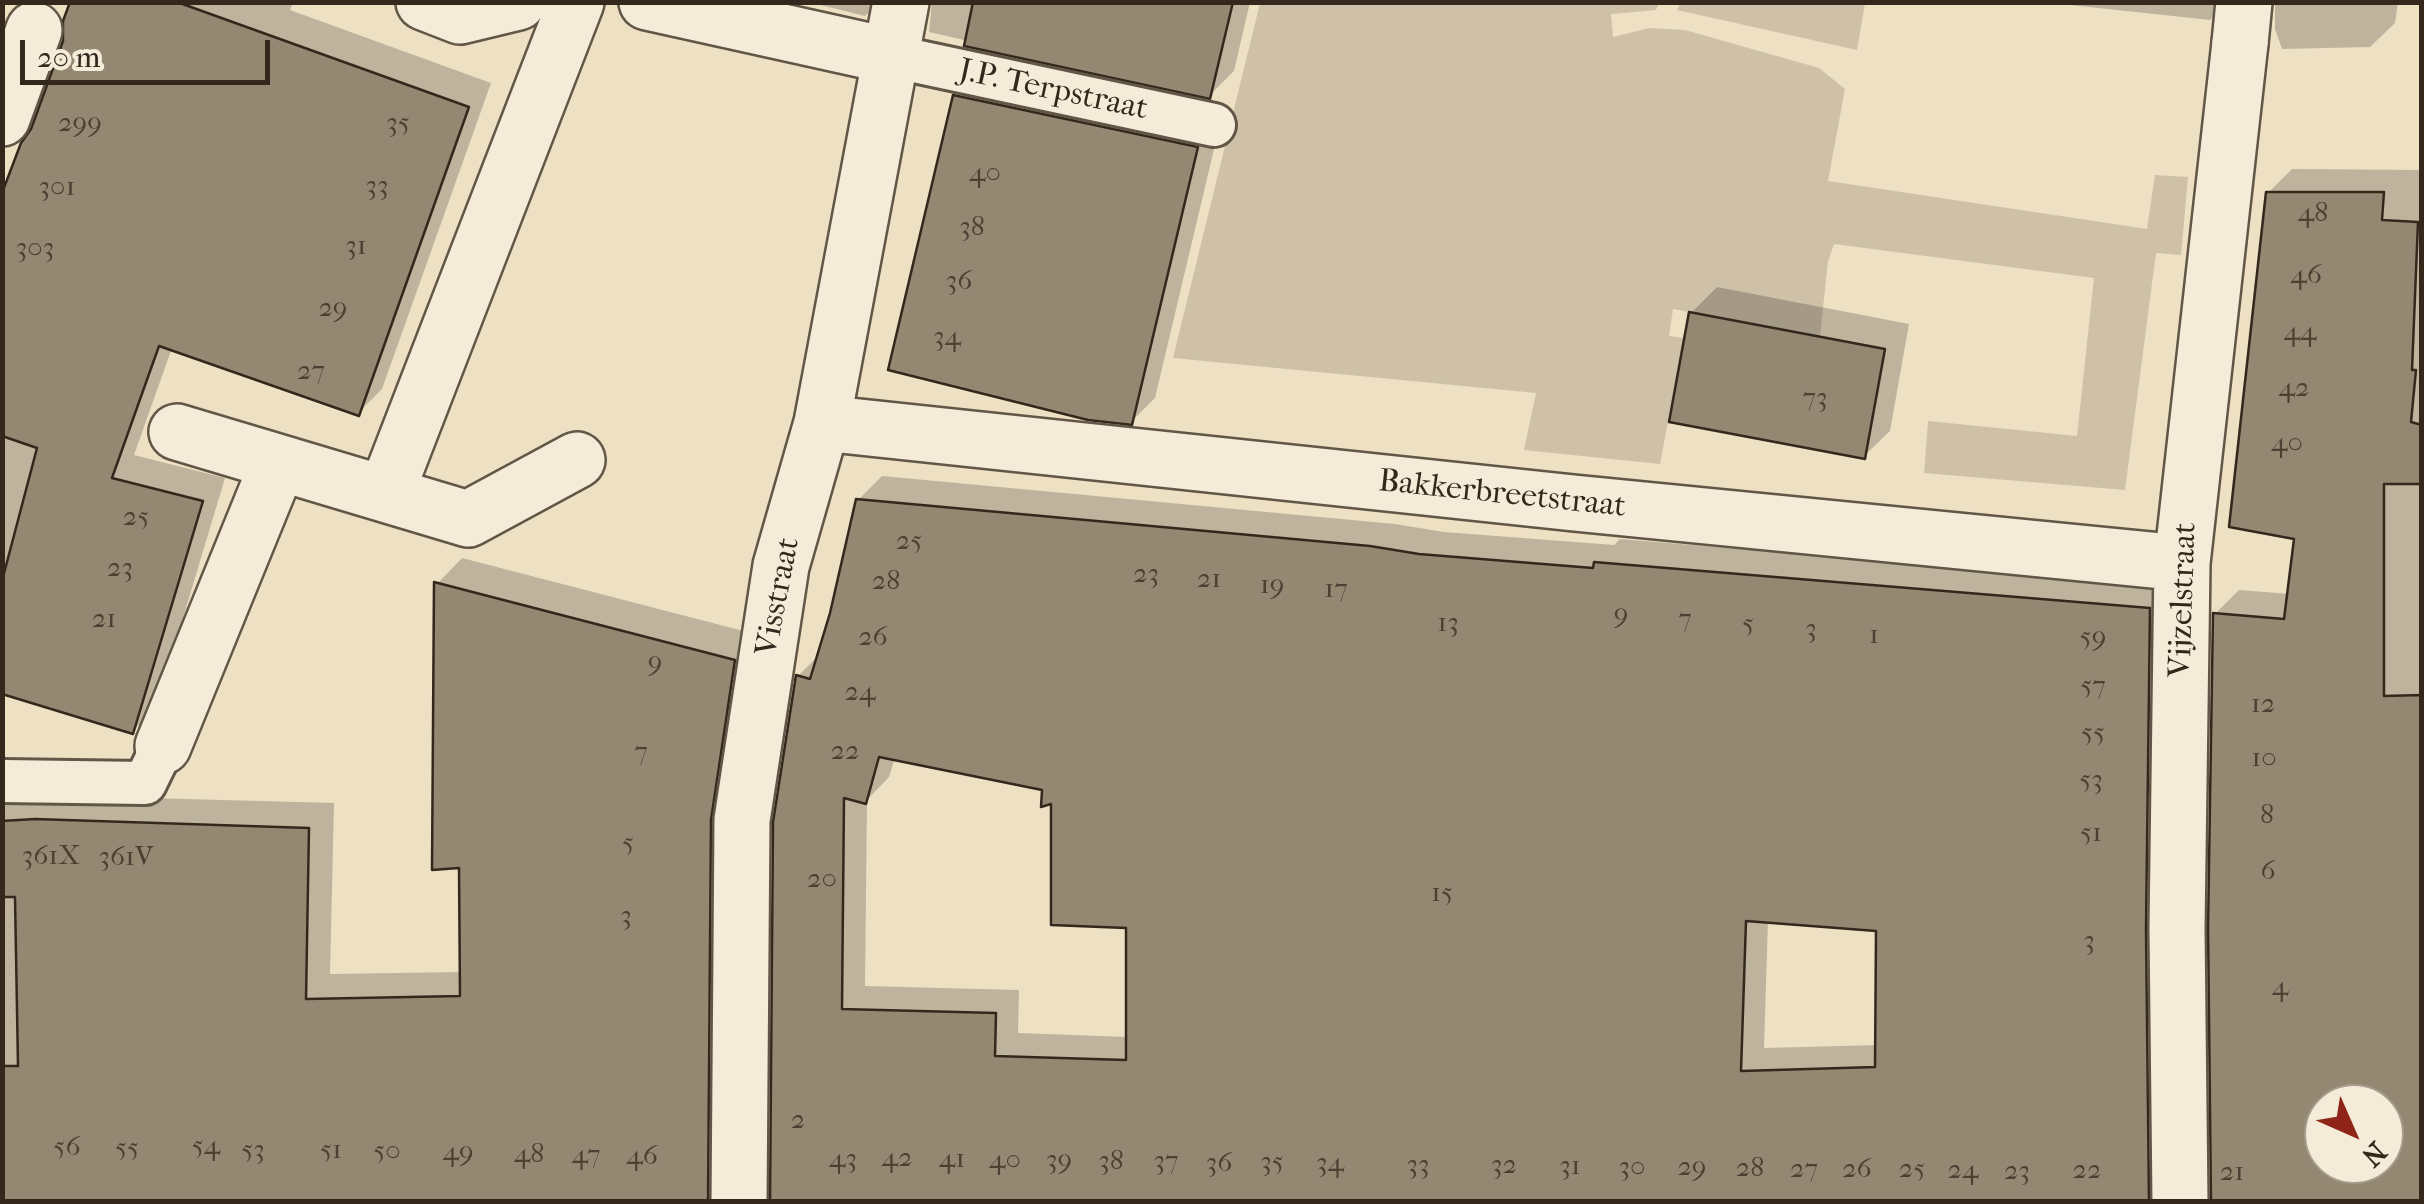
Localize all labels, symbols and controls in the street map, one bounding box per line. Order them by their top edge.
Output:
scale bar [25,20,275,82]
text: 20 m [37,40,100,75]
street label: J.P. Terpstraat [955,52,1151,130]
house number: 299 [58,107,102,141]
house number: 35 [386,107,410,141]
house number: 40 [969,157,1001,191]
house number: 33 [366,170,388,204]
house number: 301 [39,171,75,205]
house number: 48 [2298,197,2328,231]
house number: 38 [959,211,985,245]
house number: 31 [345,230,367,264]
house number: 303 [16,232,54,266]
house number: 46 [2290,259,2322,293]
house number: 36 [946,265,972,299]
house number: 29 [318,292,348,326]
house number: 44 [2283,316,2317,350]
house number: 34 [933,321,961,355]
house number: 27 [297,355,325,389]
house number: 42 [2279,372,2309,406]
house number: 73 [1803,382,1827,416]
house number: 40 [2271,427,2303,461]
street label: Bakkerbreetstraat [1376,463,1628,527]
house number: 25 [123,501,149,535]
street label: Vijzelstraat [2162,522,2206,678]
house number: 25 [896,525,922,559]
street label: Visstraat [749,535,809,659]
house number: 23 [107,552,133,586]
house number: 23 [1133,558,1159,592]
house number: 21 [1197,563,1221,597]
house number: 28 [872,565,900,599]
house number: 19 [1260,569,1284,603]
house number: 17 [1324,573,1348,607]
house number: 9 [1614,598,1628,632]
house number: 21 [92,603,116,637]
house number: 7 [1678,603,1692,637]
house number: 13 [1437,607,1459,641]
house number: 5 [1742,608,1754,642]
house number: 3 [1805,613,1817,647]
house number: 1 [1869,619,1879,653]
house number: 26 [858,621,888,655]
house number: 59 [2080,621,2106,655]
house number: 9 [648,646,662,680]
house number: 57 [2080,670,2106,704]
house number: 24 [845,676,875,710]
house number: 12 [2251,688,2275,722]
house number: 55 [2081,717,2105,751]
house number: 22 [831,735,859,769]
house number: 7 [634,736,648,770]
house number: 10 [2251,742,2277,776]
house number: 53 [2079,764,2103,798]
house number: 8 [2260,799,2274,833]
house number: 51 [2080,817,2102,851]
house number: 5 [622,827,634,861]
house number: 361X [22,840,80,874]
house number: 361V [99,841,153,875]
house number: 6 [2260,855,2276,889]
house number: 20 [807,863,837,897]
house number: 15 [1431,877,1453,911]
house number: 3 [620,900,632,934]
house number: 3 [2083,925,2095,959]
house number: 4 [2272,971,2288,1005]
north arrow [2304,1084,2404,1184]
house number: 2 [791,1104,805,1138]
house number: 54 [192,1130,220,1164]
house number: 56 [53,1131,81,1165]
house number: 55 [115,1132,139,1166]
house number: 53 [241,1134,265,1168]
house number: 51 [320,1134,342,1168]
house number: 50 [373,1135,401,1169]
text: N [2355,1135,2393,1173]
house number: 49 [442,1136,474,1170]
house number: 48 [514,1138,544,1172]
house number: 47 [571,1139,601,1173]
house number: 46 [626,1140,658,1174]
house number: 42 [882,1142,912,1176]
house number: 43 [829,1143,857,1177]
house number: 41 [939,1143,965,1177]
house number: 40 [989,1144,1021,1178]
house number: 39 [1046,1144,1072,1178]
house number: 38 [1098,1145,1124,1179]
house number: 37 [1154,1145,1178,1179]
house number: 35 [1260,1146,1284,1180]
house number: 36 [1206,1147,1232,1181]
house number: 34 [1316,1147,1344,1181]
house number: 33 [1407,1149,1429,1183]
house number: 32 [1491,1149,1517,1183]
house number: 31 [1559,1150,1581,1184]
house number: 30 [1619,1151,1645,1185]
house number: 29 [1677,1151,1707,1185]
house number: 28 [1736,1152,1764,1186]
house number: 27 [1790,1153,1818,1187]
house number: 26 [1842,1153,1872,1187]
house number: 25 [1899,1153,1925,1187]
house number: 24 [1948,1154,1978,1188]
house number: 22 [2073,1154,2101,1188]
house number: 23 [2004,1155,2030,1189]
house number: 21 [2220,1156,2244,1190]

